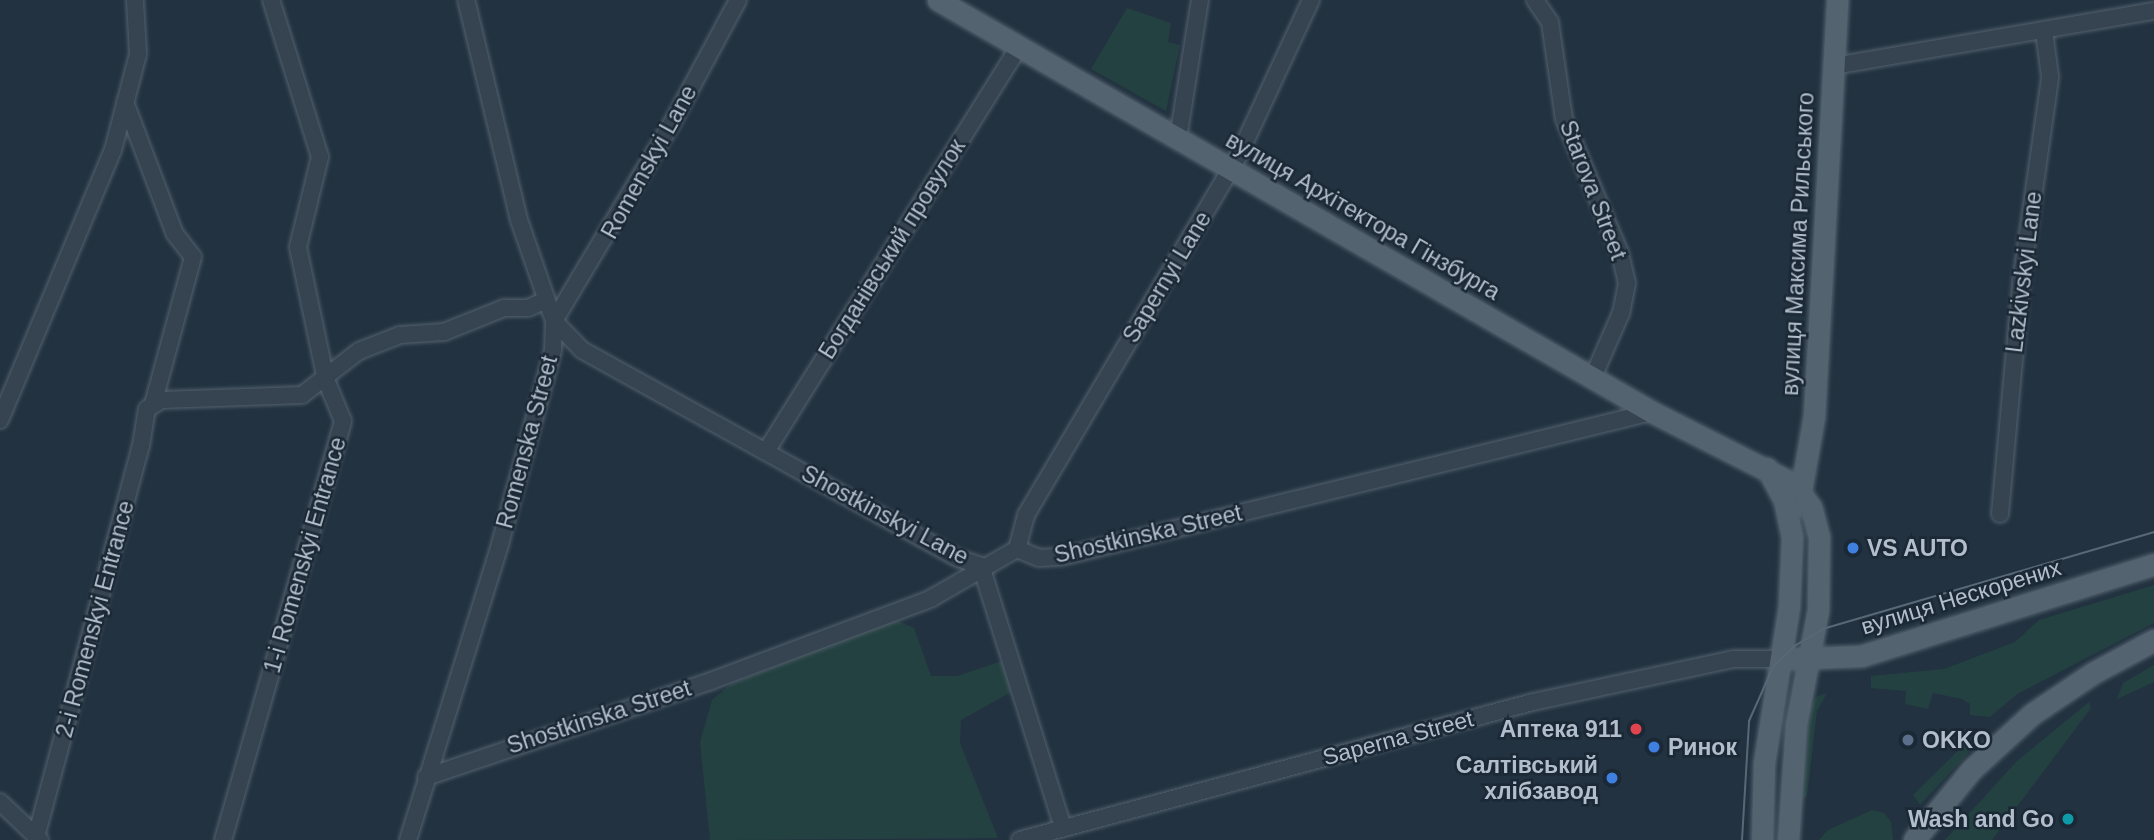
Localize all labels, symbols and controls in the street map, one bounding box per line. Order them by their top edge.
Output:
street label: Romenskyi Lane [595,80,703,244]
street label: вулиця Максима Рильського [1776,92,1820,396]
street label: Starova Street [1554,116,1632,264]
street label: вулиця Архітектора Гінзбурга [1221,126,1505,306]
street label: Богданівський провулок [813,134,971,364]
street label: Lazkivskyi Lane [2000,190,2048,354]
street label: Sapernyi Lane [1117,206,1217,348]
street label: Romenska Street [491,353,563,531]
street label: 1-i Romenskyi Entrance [258,434,352,676]
street label: Shostkinskyi Lane [797,459,973,571]
street label: 2-i Romenskyi Entrance [50,498,140,740]
street label: Shostkinska Street [1051,499,1245,569]
place label: VS AUTO [1867,534,1969,562]
marker: VS AUTO [1845,540,1861,556]
street label: вулиця Нескорених [1858,553,2064,641]
street label: Shostkinska Street [504,674,694,760]
street label: Saperna Street [1320,705,1476,771]
place label: Аптека 911 [1500,715,1622,743]
marker: Аптека 911 [1628,721,1644,737]
place label: OKKO [1922,726,1991,754]
marker: OKKO [1900,732,1916,748]
place label: Ринок [1668,733,1737,761]
marker: Ринок [1646,739,1662,755]
place label: Салтівський хлібзавод [1456,751,1598,805]
marker: Салтівський хлібзавод [1604,770,1620,786]
place label: Wash and Go [1908,805,2054,833]
marker: Wash and Go [2060,811,2076,827]

